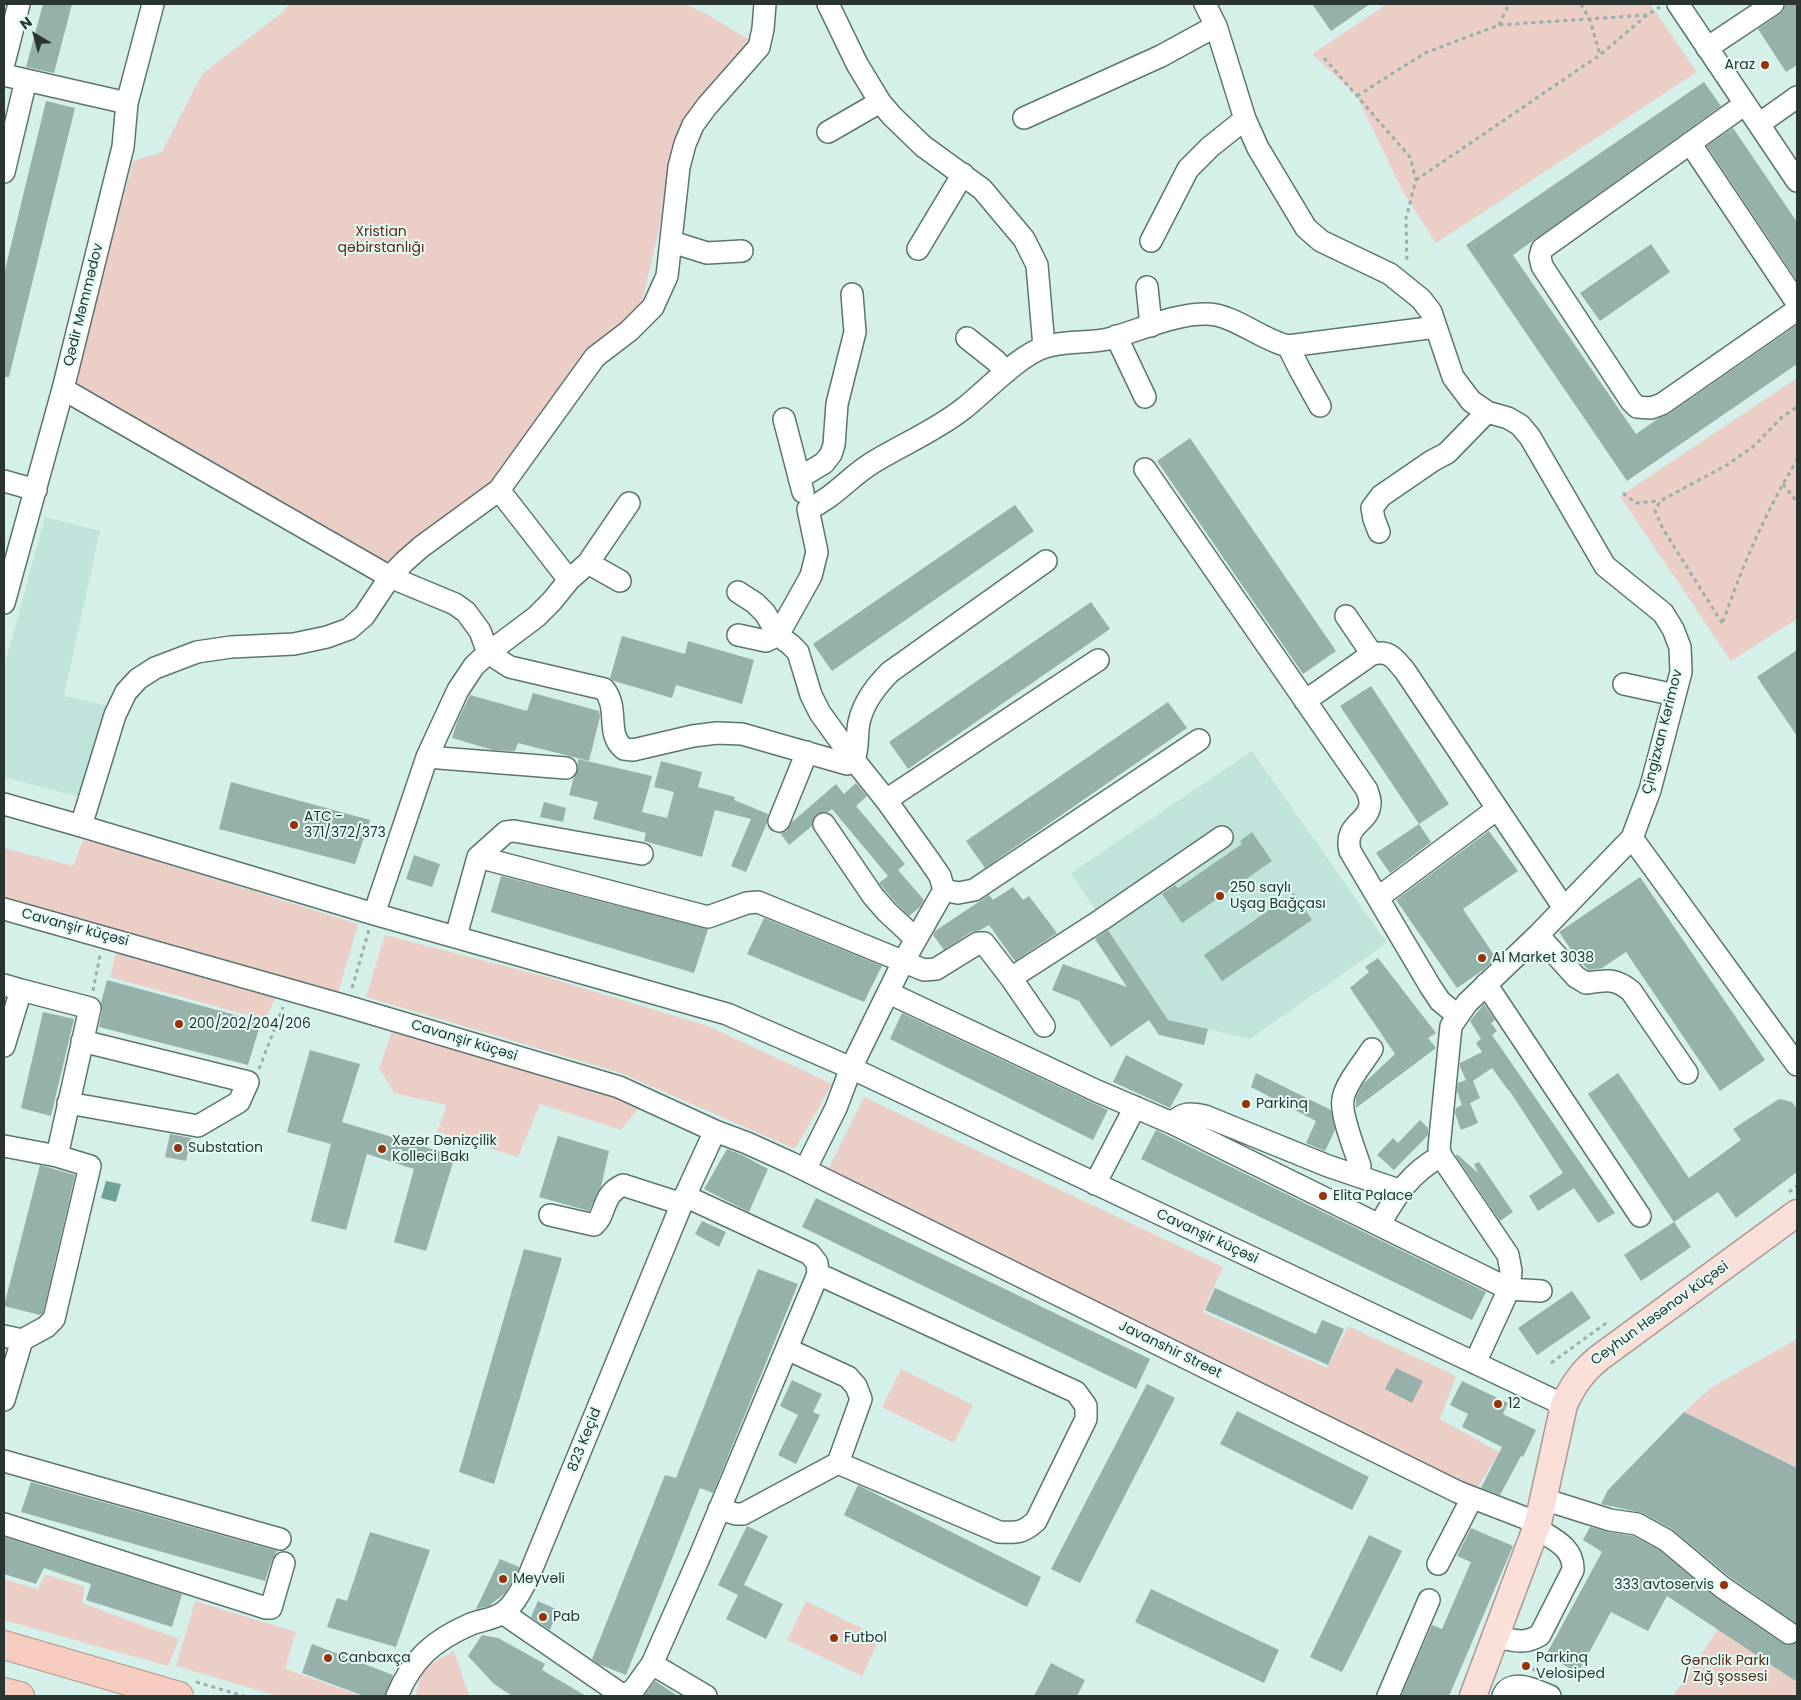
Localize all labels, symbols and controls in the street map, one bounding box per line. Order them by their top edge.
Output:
north arrow [10,10,60,60]
text: N [16,12,36,34]
place label: Araz [1725,57,1755,73]
marker: Araz [1759,59,1771,71]
park label: Xristian qəbirstanlığı [338,224,424,256]
street label: Qədir Məmmədov [61,242,107,368]
street label: Çingizxan Kərimov [1639,668,1687,796]
place label: ATC - 371/372/373 [304,809,386,842]
marker: ATC - 371/372/373 [288,819,300,831]
place label: 250 saylı Uşag Bağçası [1230,880,1326,912]
marker: 250 saylı Uşag Bağçası [1214,890,1226,902]
street label: Cavanşir küçəsi [20,906,130,950]
place label: Al Market 3038 [1492,950,1594,966]
marker: Al Market 3038 [1476,952,1488,964]
place label: 200/202/204/206 [189,1016,311,1032]
street label: Cavanşir küçəsi [409,1017,519,1065]
marker: 200/202/204/206 [173,1018,185,1030]
place label: Parkinq [1256,1096,1308,1112]
marker: Parkinq [1240,1098,1252,1110]
place label: Xəzər Dənizçilik Kolleci Bakı [392,1133,497,1166]
place label: Substation [188,1140,263,1156]
marker: Substation [172,1142,184,1154]
marker: Xəzər Dənizçilik Kolleci Bakı [376,1143,388,1155]
place label: Elita Palace [1333,1188,1413,1204]
marker: Elita Palace [1317,1190,1329,1202]
street label: Cavanşir küçəsi [1153,1206,1261,1268]
street label: Ceyhun Həsənov küçəsi [1588,1258,1732,1370]
street label: Javanshir Street [1116,1318,1224,1382]
place label: 12 [1508,1396,1521,1412]
marker: 12 [1492,1398,1504,1410]
street label: 823 Keçid [565,1406,605,1474]
place label: Meyvəli [513,1571,565,1587]
marker: Meyvəli [497,1573,509,1585]
place label: 333 avtoservis [1614,1577,1714,1593]
marker: 333 avtoservis [1718,1579,1730,1591]
place label: Pab [553,1609,580,1625]
marker: Pab [537,1611,549,1623]
place label: Futbol [844,1630,887,1646]
marker: Futbol [828,1632,840,1644]
place label: Canbaxça [338,1650,411,1666]
place label: Parkinq Velosiped [1536,1650,1605,1682]
marker: Canbaxça [322,1652,334,1664]
park label: Gənclik Parkı / Zığ şossesi [1681,1653,1769,1685]
marker: Parkinq Velosiped [1520,1660,1532,1672]

